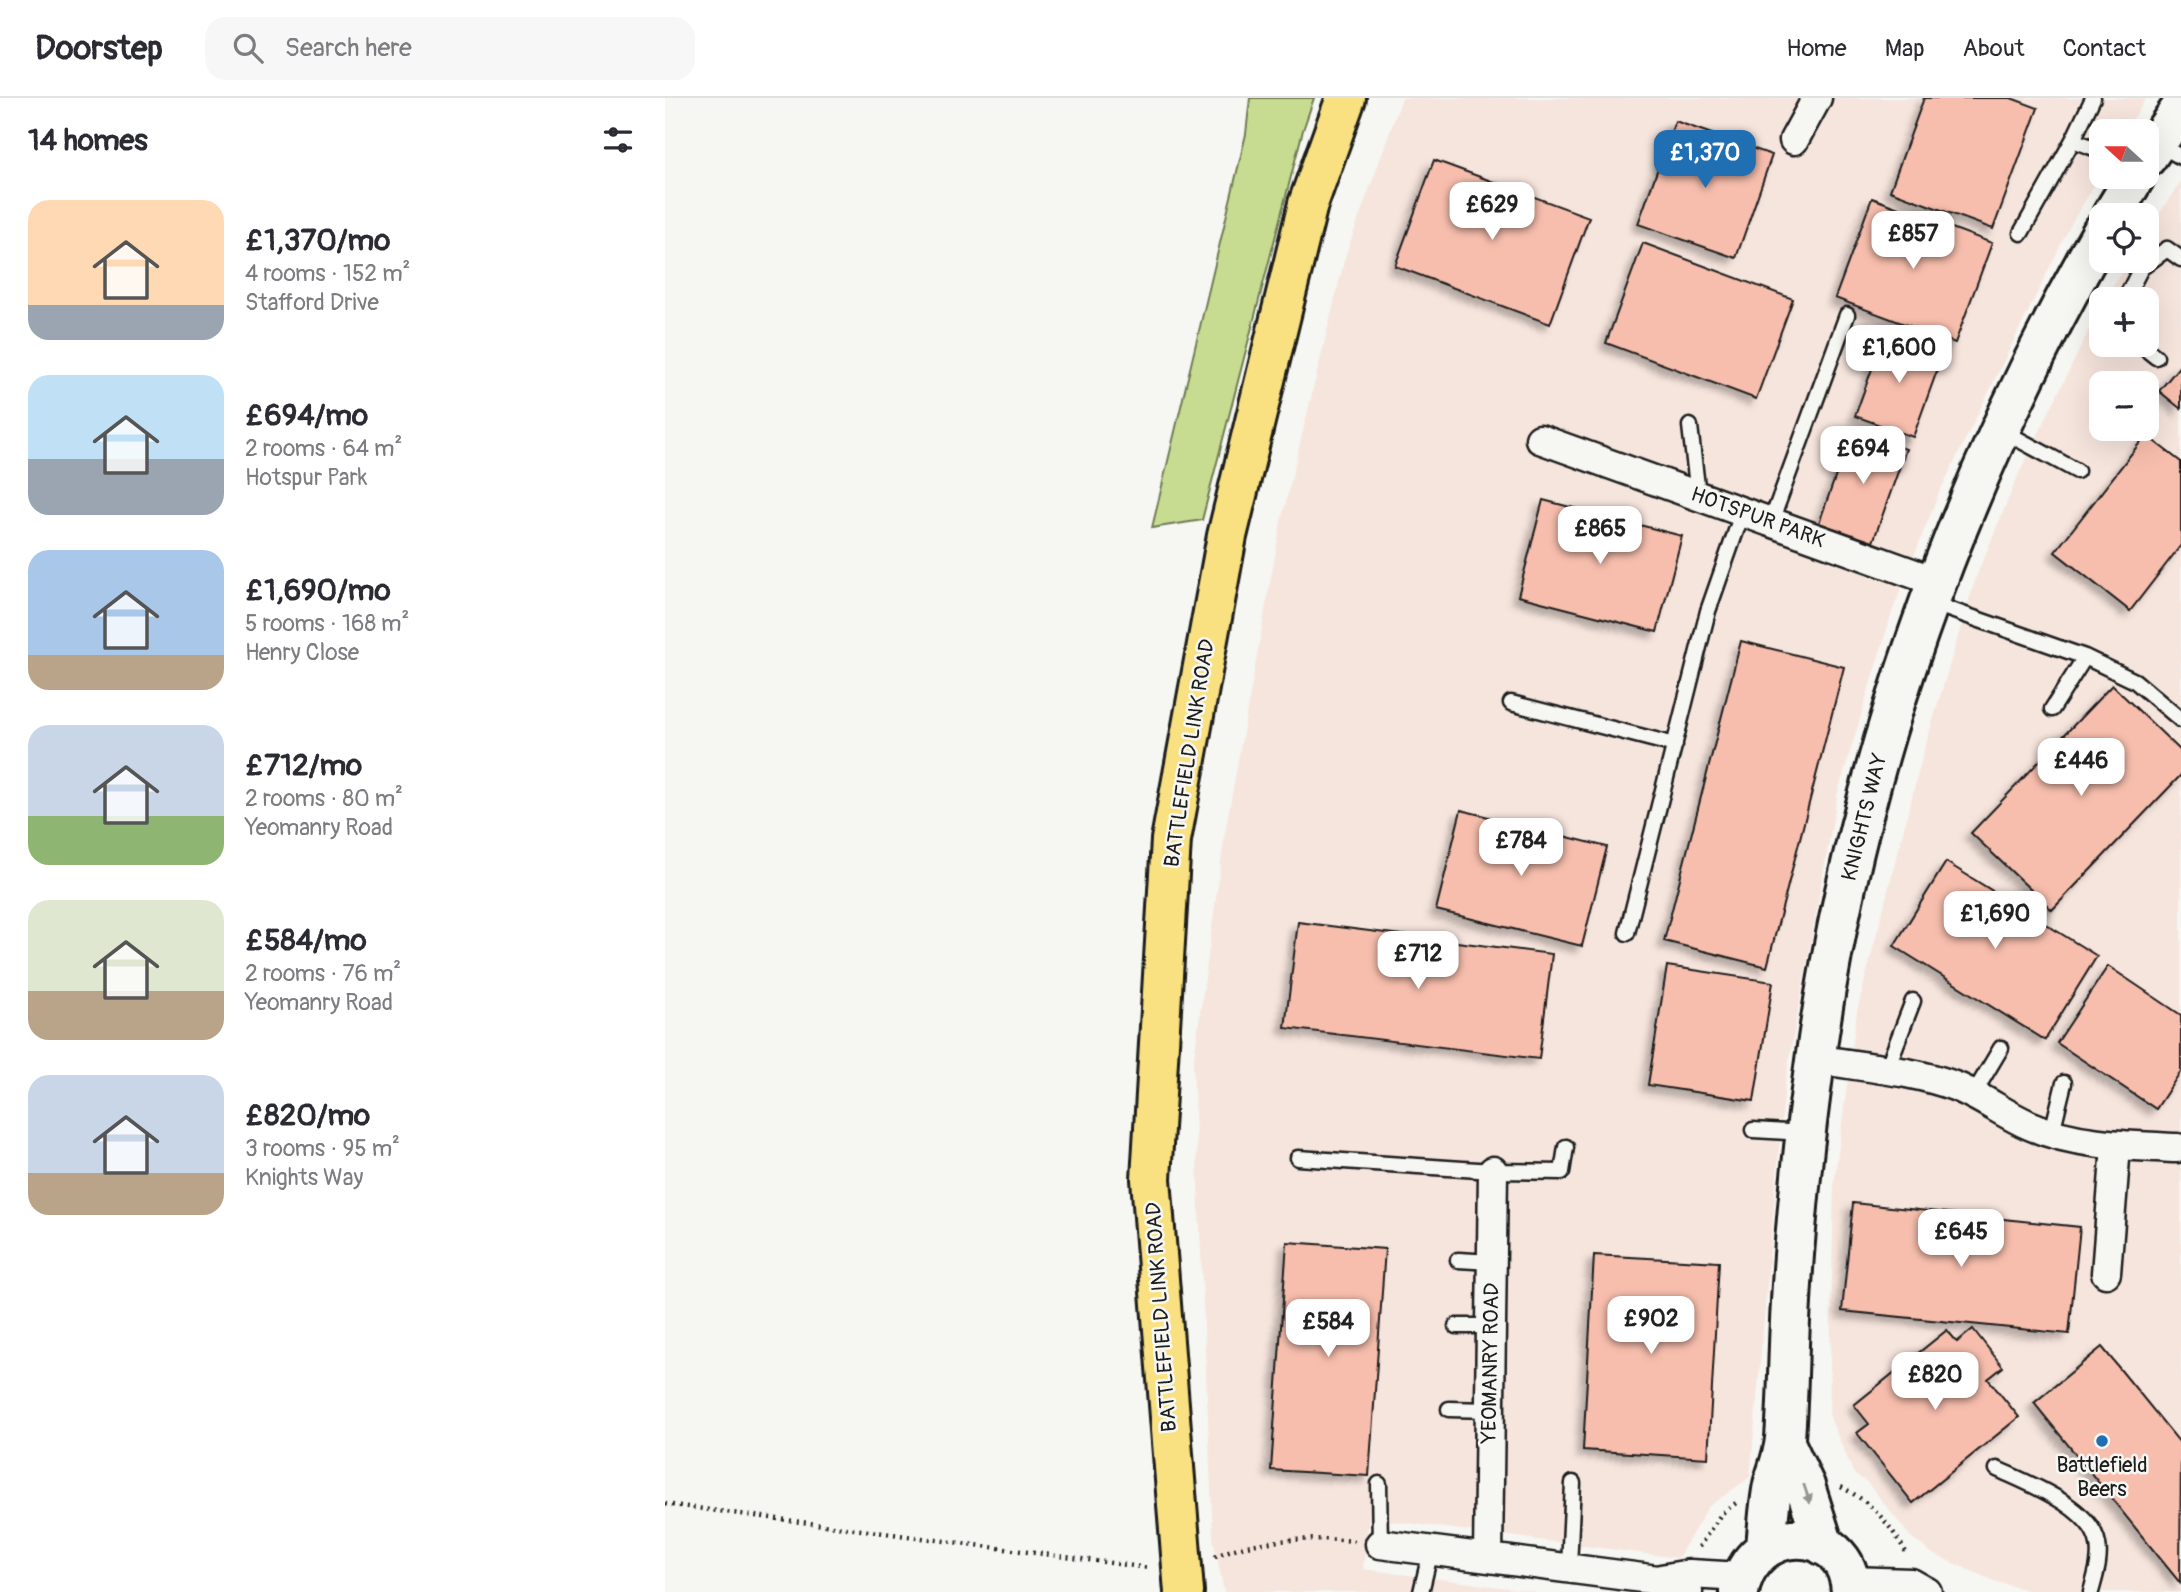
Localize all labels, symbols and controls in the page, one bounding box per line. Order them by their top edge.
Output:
search box [205,17,695,80]
text: Doorstep [35,28,163,69]
icon: search [229,29,267,67]
text: Search here [285,32,412,64]
text: Home [1786,34,1847,63]
text: Map [1885,34,1925,63]
text: About [1963,34,2025,63]
text: Contact [2063,34,2146,63]
north arrow [2089,119,2159,189]
map controls [2089,119,2159,441]
icon: filters [599,121,637,159]
text: 14 homes [28,122,148,159]
pin: £1,370 [1648,130,1762,190]
text: £1,370 [1670,138,1740,167]
pin: £629 [1451,183,1533,242]
text: £629 [1466,190,1518,219]
button: locate [2089,203,2159,273]
pin: £857 [1872,212,1954,271]
text: £857 [1887,219,1939,248]
text: £1,370/mo [245,222,390,259]
icon: home [84,228,168,312]
text: 4 rooms · 152 m² [245,259,411,288]
button: + [2089,287,2159,357]
text: Stafford Drive [245,288,379,317]
pin: £1,600 [1842,326,1956,385]
text: £1,600 [1862,333,1936,362]
button: − [2089,371,2159,441]
text: £694/mo [245,397,368,434]
icon: home [84,403,168,487]
pin: £694 [1822,426,1904,486]
text: 2 rooms · 64 m² [245,434,402,463]
text: £694 [1836,434,1890,463]
text: Hotspur Park [245,463,367,492]
street label: HOTSPUR PARK [1687,481,1829,554]
pin: £865 [1559,506,1641,566]
text: £865 [1574,514,1626,543]
text: £1,690/mo [245,572,391,609]
icon: home [84,578,168,662]
text: 5 rooms · 168 m² [245,609,409,638]
street label: BATTLEFIELD LINK ROAD [1158,637,1221,869]
text: Henry Close [245,638,359,667]
pin: £446 [2040,738,2122,798]
text: £446 [2054,746,2108,775]
text: £712/mo [245,747,362,784]
street label: KNIGHTS WAY [1836,751,1893,884]
icon: home [84,753,168,837]
text: 2 rooms · 80 m² [245,784,403,813]
text: Yeomanry Road [245,813,393,842]
pin: £784 [1480,818,1562,878]
text: £784 [1495,826,1547,855]
pin: £1,690 [1938,892,2052,951]
text: £1,690 [1960,899,2030,928]
text: £584/mo [245,922,367,959]
icon: home [84,928,168,1012]
pin: £712 [1377,932,1459,991]
text: £712 [1394,939,1442,968]
text: 2 rooms · 76 m² [245,959,401,988]
text: Yeomanry Road [245,988,393,1017]
text: £820/mo [245,1097,370,1134]
icon: home [84,1103,168,1187]
text: 3 rooms · 95 m² [245,1134,400,1163]
text: Knights Way [245,1163,363,1192]
street label: BATTLEFIELD LINK ROAD [1140,1201,1183,1433]
pin: £645 [1920,1210,2002,1269]
text: £645 [1934,1217,1988,1246]
street label: YEOMANRY ROAD [1476,1282,1505,1445]
pin: £902 [1610,1296,1692,1356]
pin: £584 [1287,1300,1369,1359]
text: £902 [1623,1304,1679,1333]
text: £584 [1302,1307,1354,1336]
pin: £820 [1894,1352,1976,1412]
text: £820 [1908,1360,1962,1389]
marker: Battlefield Beers [2094,1433,2110,1449]
place label: Battlefield Beers [2056,1452,2148,1503]
one-way arrow [1802,1483,1813,1504]

